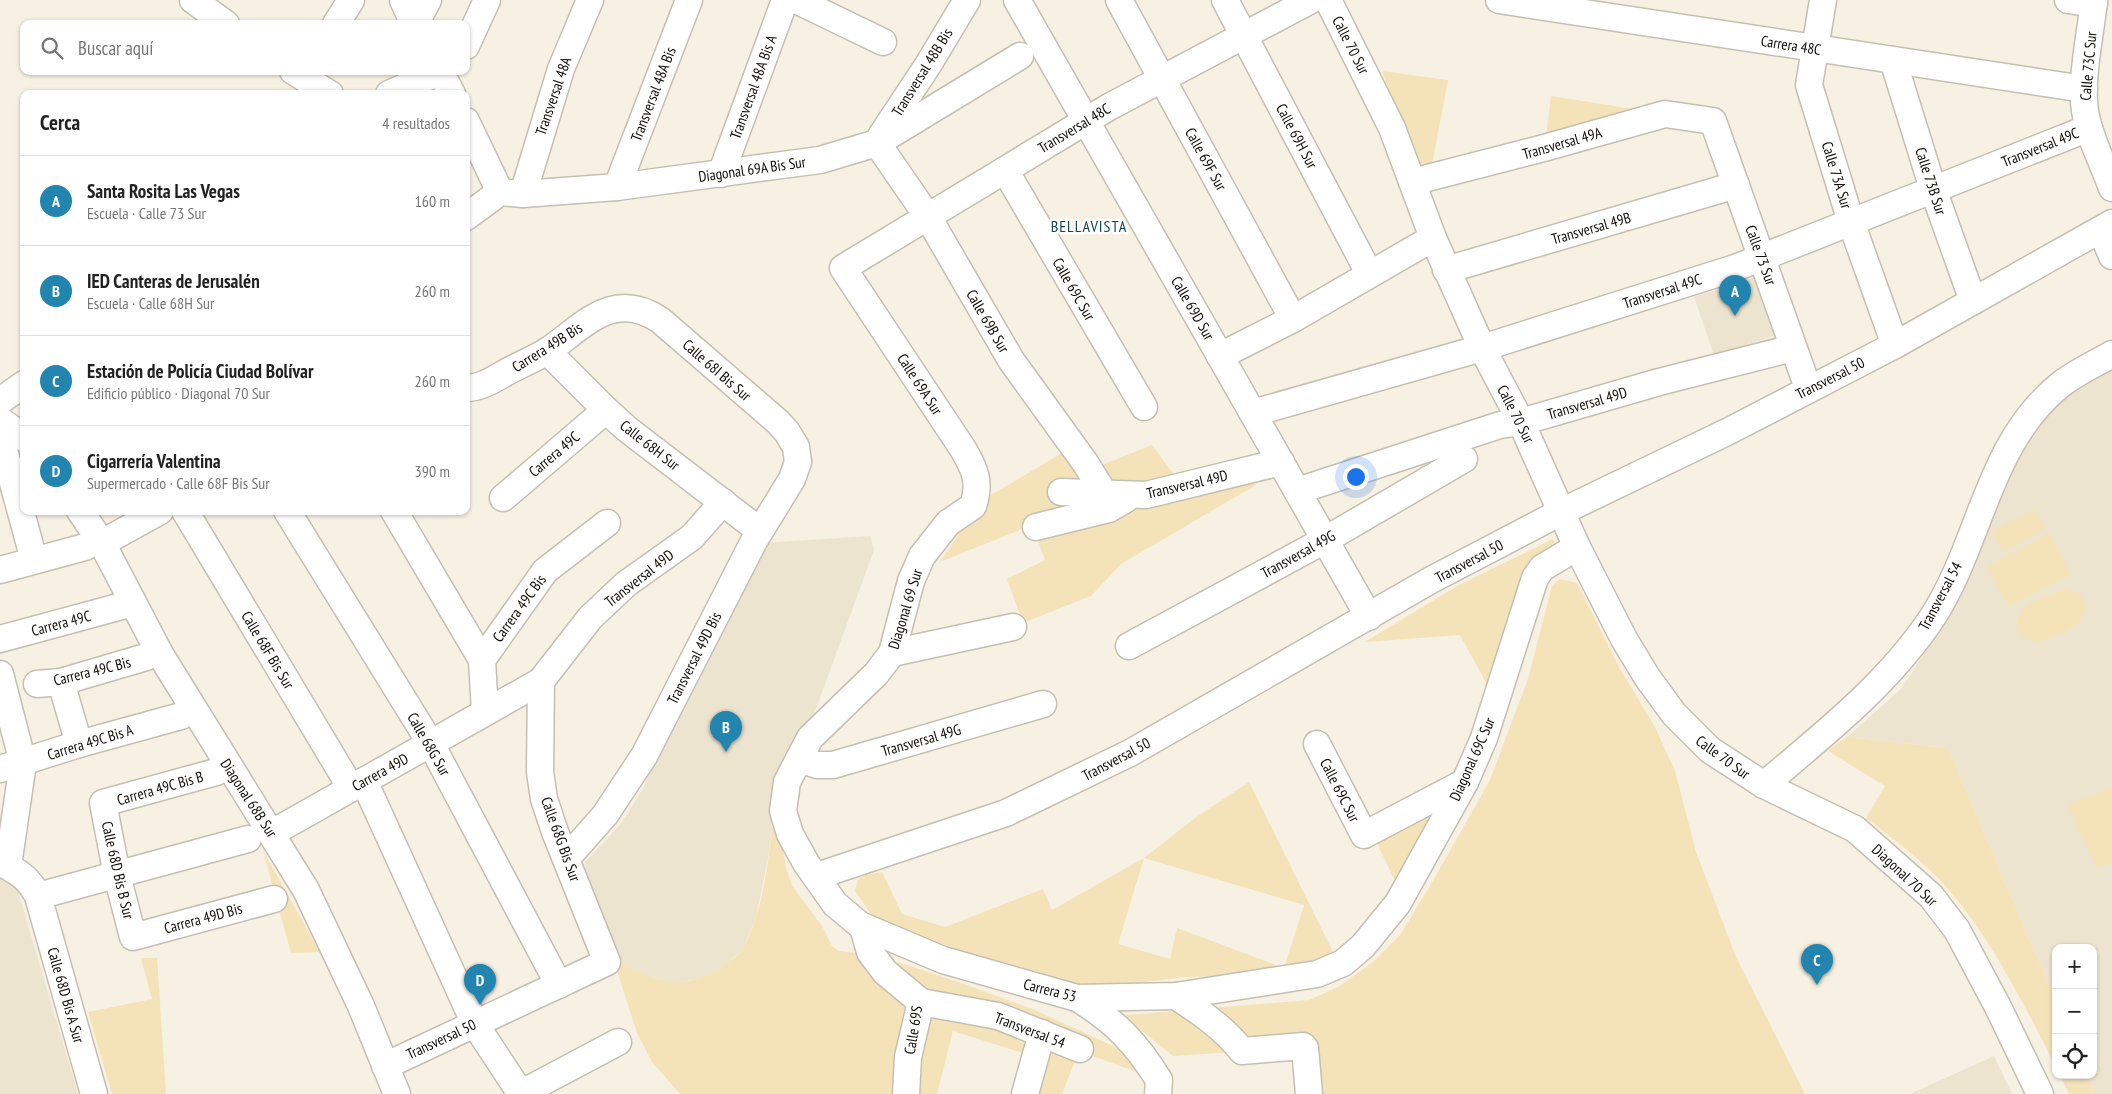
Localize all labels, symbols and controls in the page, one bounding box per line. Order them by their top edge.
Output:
street label: Calle 70 Sur [1328,13,1374,78]
search box [20,20,470,75]
street label: Transversal 48B Bis [887,24,957,120]
street label: Calle 73C Sur [2076,30,2101,101]
street label: Transversal 48A Bis A [725,31,781,142]
street label: Carrera 48C [1760,31,1823,59]
icon: search [38,34,66,62]
text: Buscar aquí [78,36,153,60]
street label: Transversal 48A Bis [626,44,680,144]
street label: Transversal 48A [531,53,576,138]
street label: Transversal 48C [1034,99,1114,157]
street label: Calle 69H Sur [1272,100,1322,172]
text: Cerca [40,109,80,136]
text: 4 resultados [382,113,450,133]
street label: Transversal 49A [1520,122,1605,163]
street label: Transversal 49C [1999,123,2081,171]
street label: Calle 69F Sur [1181,124,1231,195]
street label: Calle 73A Sur [1818,139,1856,212]
street label: Calle 73B Sur [1911,145,1951,218]
street label: Diagonal 69A Bis Sur [697,152,808,186]
text: Santa Rosita Las Vegas [87,179,240,203]
text: A [52,191,60,211]
text: 160 m [415,191,450,211]
text: Escuela · Calle 73 Sur [87,203,206,223]
street label: Transversal 49B [1549,208,1633,248]
district label: BELLAVISTA [1051,216,1127,236]
street label: Calle 73 Sur [1741,222,1781,289]
street label: Calle 69C Sur [1048,254,1100,324]
text: IED Canteras de Jerusalén [87,269,260,293]
street label: Transversal 49C [1620,269,1704,313]
street label: Calle 69D Sur [1167,273,1219,344]
pin: A [1719,275,1751,316]
text: B [52,281,60,301]
text: 260 m [415,281,450,301]
street label: Calle 69B Sur [962,286,1014,357]
text: Escuela · Calle 68H Sur [87,293,214,313]
street label: Carrera 49B Bis [508,318,586,376]
street label: Calle 68I Bis Sur [679,335,756,406]
street label: Calle 69A Sur [893,350,947,419]
street label: Transversal 50 [1792,352,1868,403]
text: Estación de Policía Ciudad Bolívar [87,359,314,383]
text: C [52,371,60,391]
text: 260 m [415,371,450,391]
street label: Calle 70 Sur [1493,382,1539,447]
street label: Transversal 49D [1545,382,1629,423]
text: Edificio público · Diagonal 70 Sur [87,383,270,403]
street label: Calle 68H Sur [616,416,684,475]
street label: Carrera 49C [525,427,583,481]
text: Cigarrería Valentina [87,449,221,473]
text: D [52,461,60,481]
text: 390 m [415,461,450,481]
your location [1343,464,1369,490]
street label: Transversal 49D [1145,465,1229,503]
text: Supermercado · Calle 68F Bis Sur [87,473,270,493]
street label: Transversal 49G [1258,526,1338,582]
street label: Transversal 50 [1432,535,1507,587]
street label: Transversal 49D [601,545,677,611]
street label: Transversal 54 [1914,558,1966,633]
street label: Diagonal 69 Sur [884,566,926,652]
street label: Carrera 49C Bis [488,571,550,645]
street label: Carrera 49C [29,606,93,640]
street label: Calle 68F Bis Sur [237,608,299,693]
street label: Transversal 49D Bis [663,609,725,707]
street label: Carrera 49C Bis [51,652,133,690]
street label: Calle 68G Sur [403,709,455,780]
pin: B [710,711,742,752]
street label: Diagonal 69C Sur [1445,713,1499,804]
street label: Carrera 49C Bis A [45,720,136,764]
street label: Transversal 49G [879,720,963,760]
street label: Calle 70 Sur [1692,731,1755,784]
street label: Transversal 50 [1079,733,1154,785]
street label: Carrera 49D [348,749,412,795]
street label: Diagonal 68B Sur [216,755,282,842]
street label: Calle 69C Sur [1316,755,1365,826]
street label: Carrera 49C Bis B [115,767,205,809]
street label: Calle 68G Bis Sur [537,794,585,885]
street label: Calle 68D Bis B Sur [98,819,139,921]
street label: Diagonal 70 Sur [1868,840,1943,911]
street label: Carrera 49D Bis [162,898,244,938]
pin: C [1801,944,1833,985]
map controls [2052,944,2097,1079]
button: + [2052,944,2097,989]
street label: Calle 68D Bis A Sur [43,945,89,1046]
pin: D [464,964,496,1005]
street label: Carrera 53 [1022,974,1078,1006]
button: − [2052,989,2097,1034]
street label: Calle 69S [900,1004,926,1056]
street label: Transversal 54 [992,1008,1068,1052]
street label: Transversal 50 [403,1015,479,1063]
button: locate [2052,1034,2097,1079]

